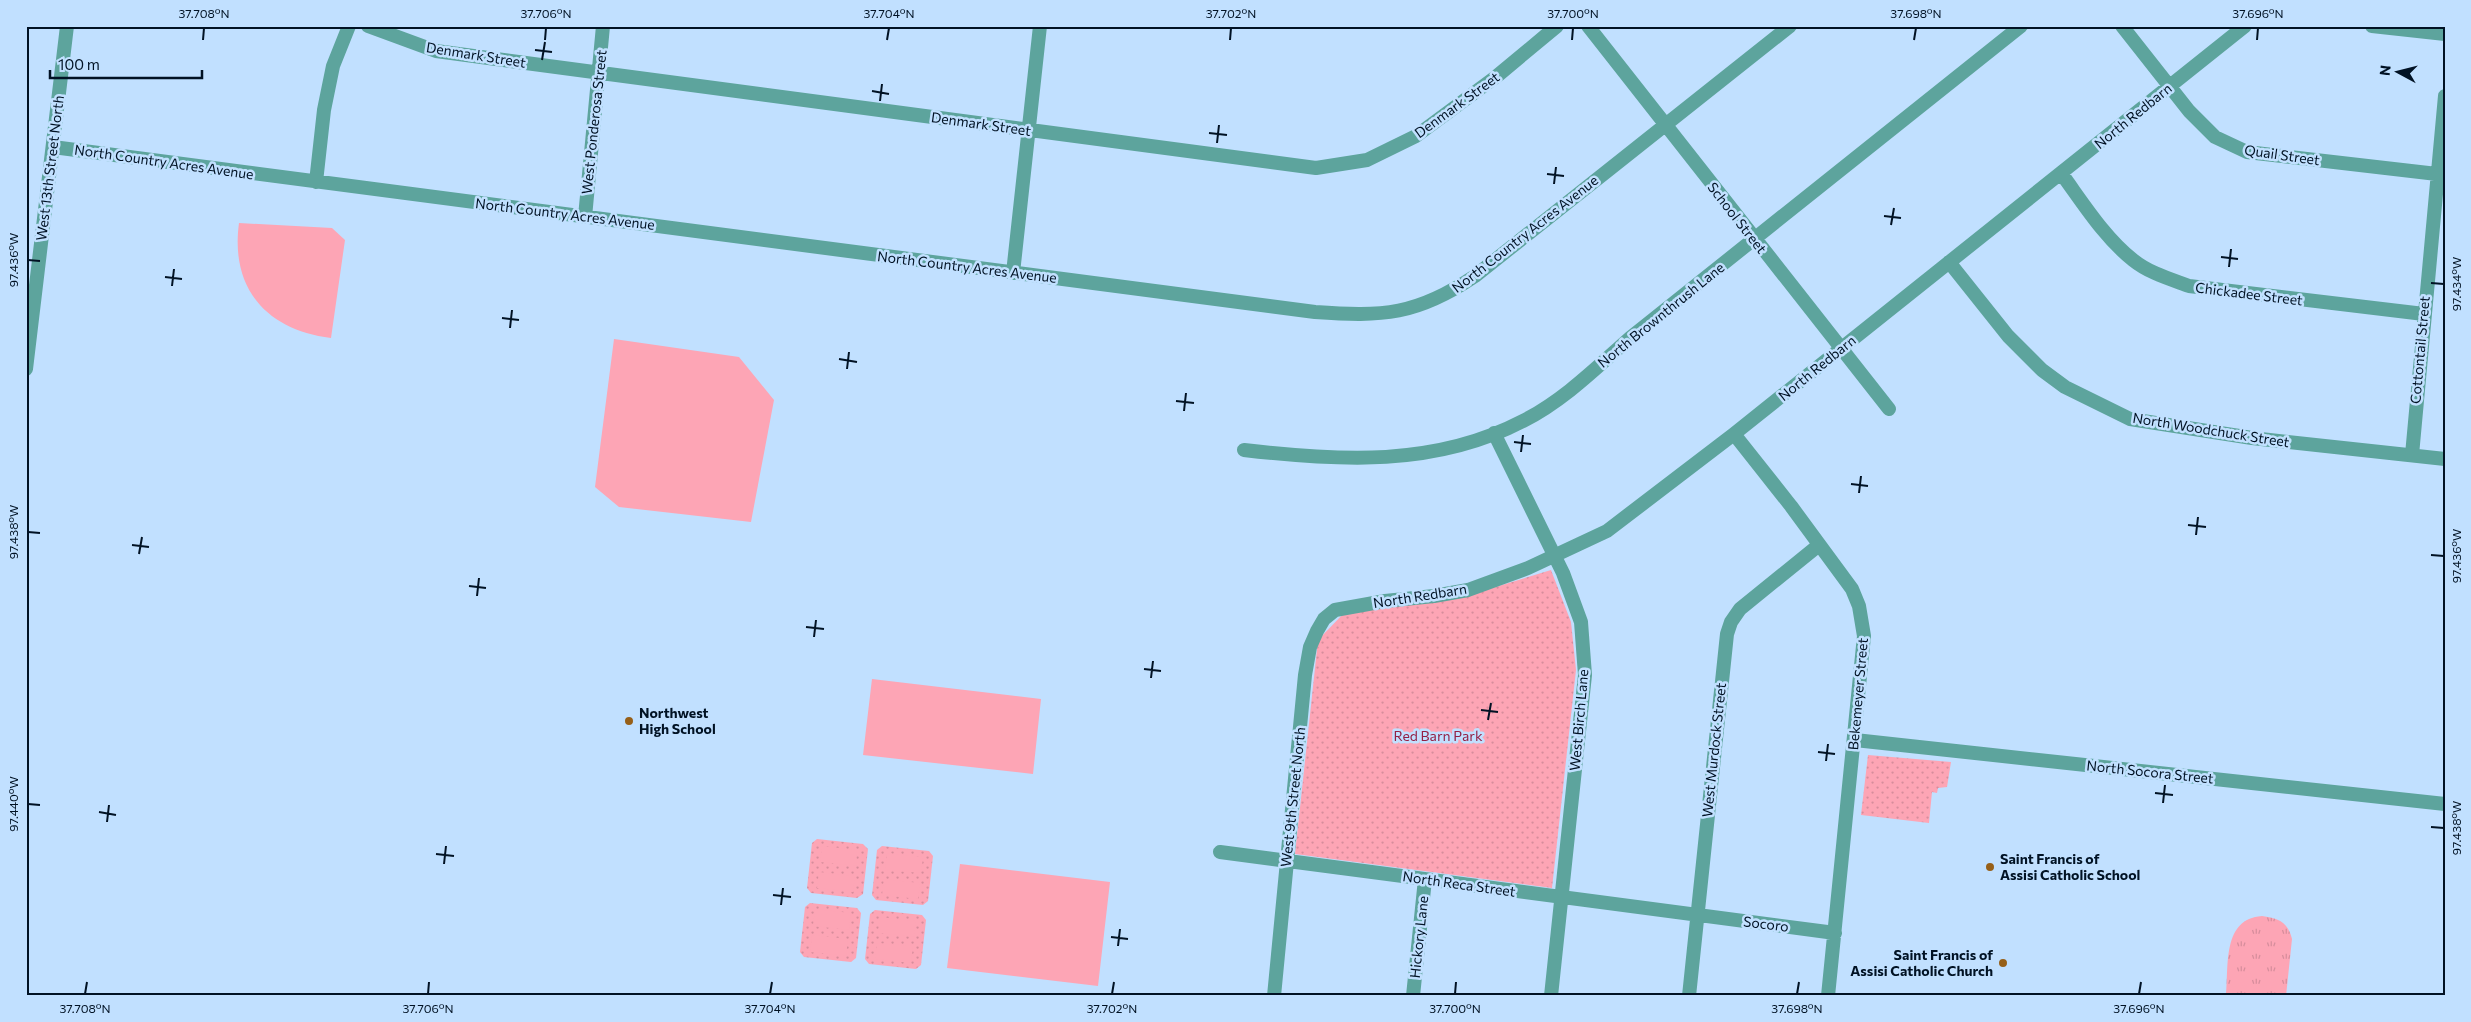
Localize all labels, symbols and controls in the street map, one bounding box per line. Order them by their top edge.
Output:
text: 37.708°N [178,6,230,20]
text: 37.706°N [520,6,572,20]
text: 37.704°N [863,6,915,20]
text: 37.702°N [1206,6,1256,20]
text: 37.700°N [1547,6,1599,20]
text: 37.698°N [1890,6,1942,20]
text: 37.696°N [2232,6,2284,20]
street label: Denmark Street [425,38,527,71]
scale bar [50,48,202,80]
north arrow [2374,48,2424,98]
street label: West Ponderosa Street [577,49,610,195]
text: 100 m [58,55,100,73]
text: N [2376,64,2394,77]
street label: Denmark Street [1411,68,1503,141]
street label: North Redbarn [2091,79,2175,152]
street label: West 13th Street North [32,94,67,242]
street label: Denmark Street [930,108,1032,139]
street label: North Country Acres Avenue [73,141,255,182]
street label: Quail Street [2243,141,2321,168]
street label: North Country Acres Avenue [1448,171,1601,296]
street label: School Street [1704,179,1771,257]
street label: North Country Acres Avenue [474,194,656,233]
text: 97.436°W [6,233,20,287]
street label: North Country Acres Avenue [876,247,1058,286]
text: 97.434°W [2449,257,2463,311]
street label: North Brownthrush Lane [1594,258,1727,371]
street label: Chickadee Street [2194,278,2304,309]
street label: Cottontail Street [2406,295,2433,405]
street label: North Redbarn [1775,331,1859,404]
street label: North Woodchuck Street [2131,409,2291,450]
text: 97.438°W [6,505,20,559]
text: 97.436°W [2449,529,2463,583]
street label: North Redbarn [1372,580,1468,611]
street label: Bekemeyer Street [1844,637,1871,751]
street label: West Birch Lane [1566,669,1591,771]
street label: West Murdock Street [1698,682,1729,818]
place label: Northwest High School [639,704,716,737]
marker: Northwest High School [623,715,635,727]
street label: West 9th Street North [1277,726,1308,868]
park label: Red Barn Park [1393,727,1483,744]
street label: North Socora Street [2086,756,2215,787]
text: 97.440°W [6,776,20,832]
text: 97.438°W [2449,801,2463,855]
place label: Saint Francis of Assisi Catholic School [2000,850,2140,883]
marker: Saint Francis of Assisi Catholic School [1984,861,1996,873]
street label: North Reca Street [1402,867,1517,900]
street label: Hickory Lane [1406,895,1431,979]
street label: Socoro [1742,912,1790,935]
place label: Saint Francis of Assisi Catholic Church [1850,946,1993,979]
marker: Saint Francis of Assisi Catholic Church [1997,957,2009,969]
text: 37.708°N [59,1001,111,1015]
text: 37.706°N [402,1001,454,1015]
text: 37.704°N [744,1001,796,1015]
text: 37.702°N [1087,1001,1137,1015]
text: 37.700°N [1429,1001,1481,1015]
text: 37.698°N [1771,1001,1823,1015]
text: 37.696°N [2113,1001,2165,1015]

